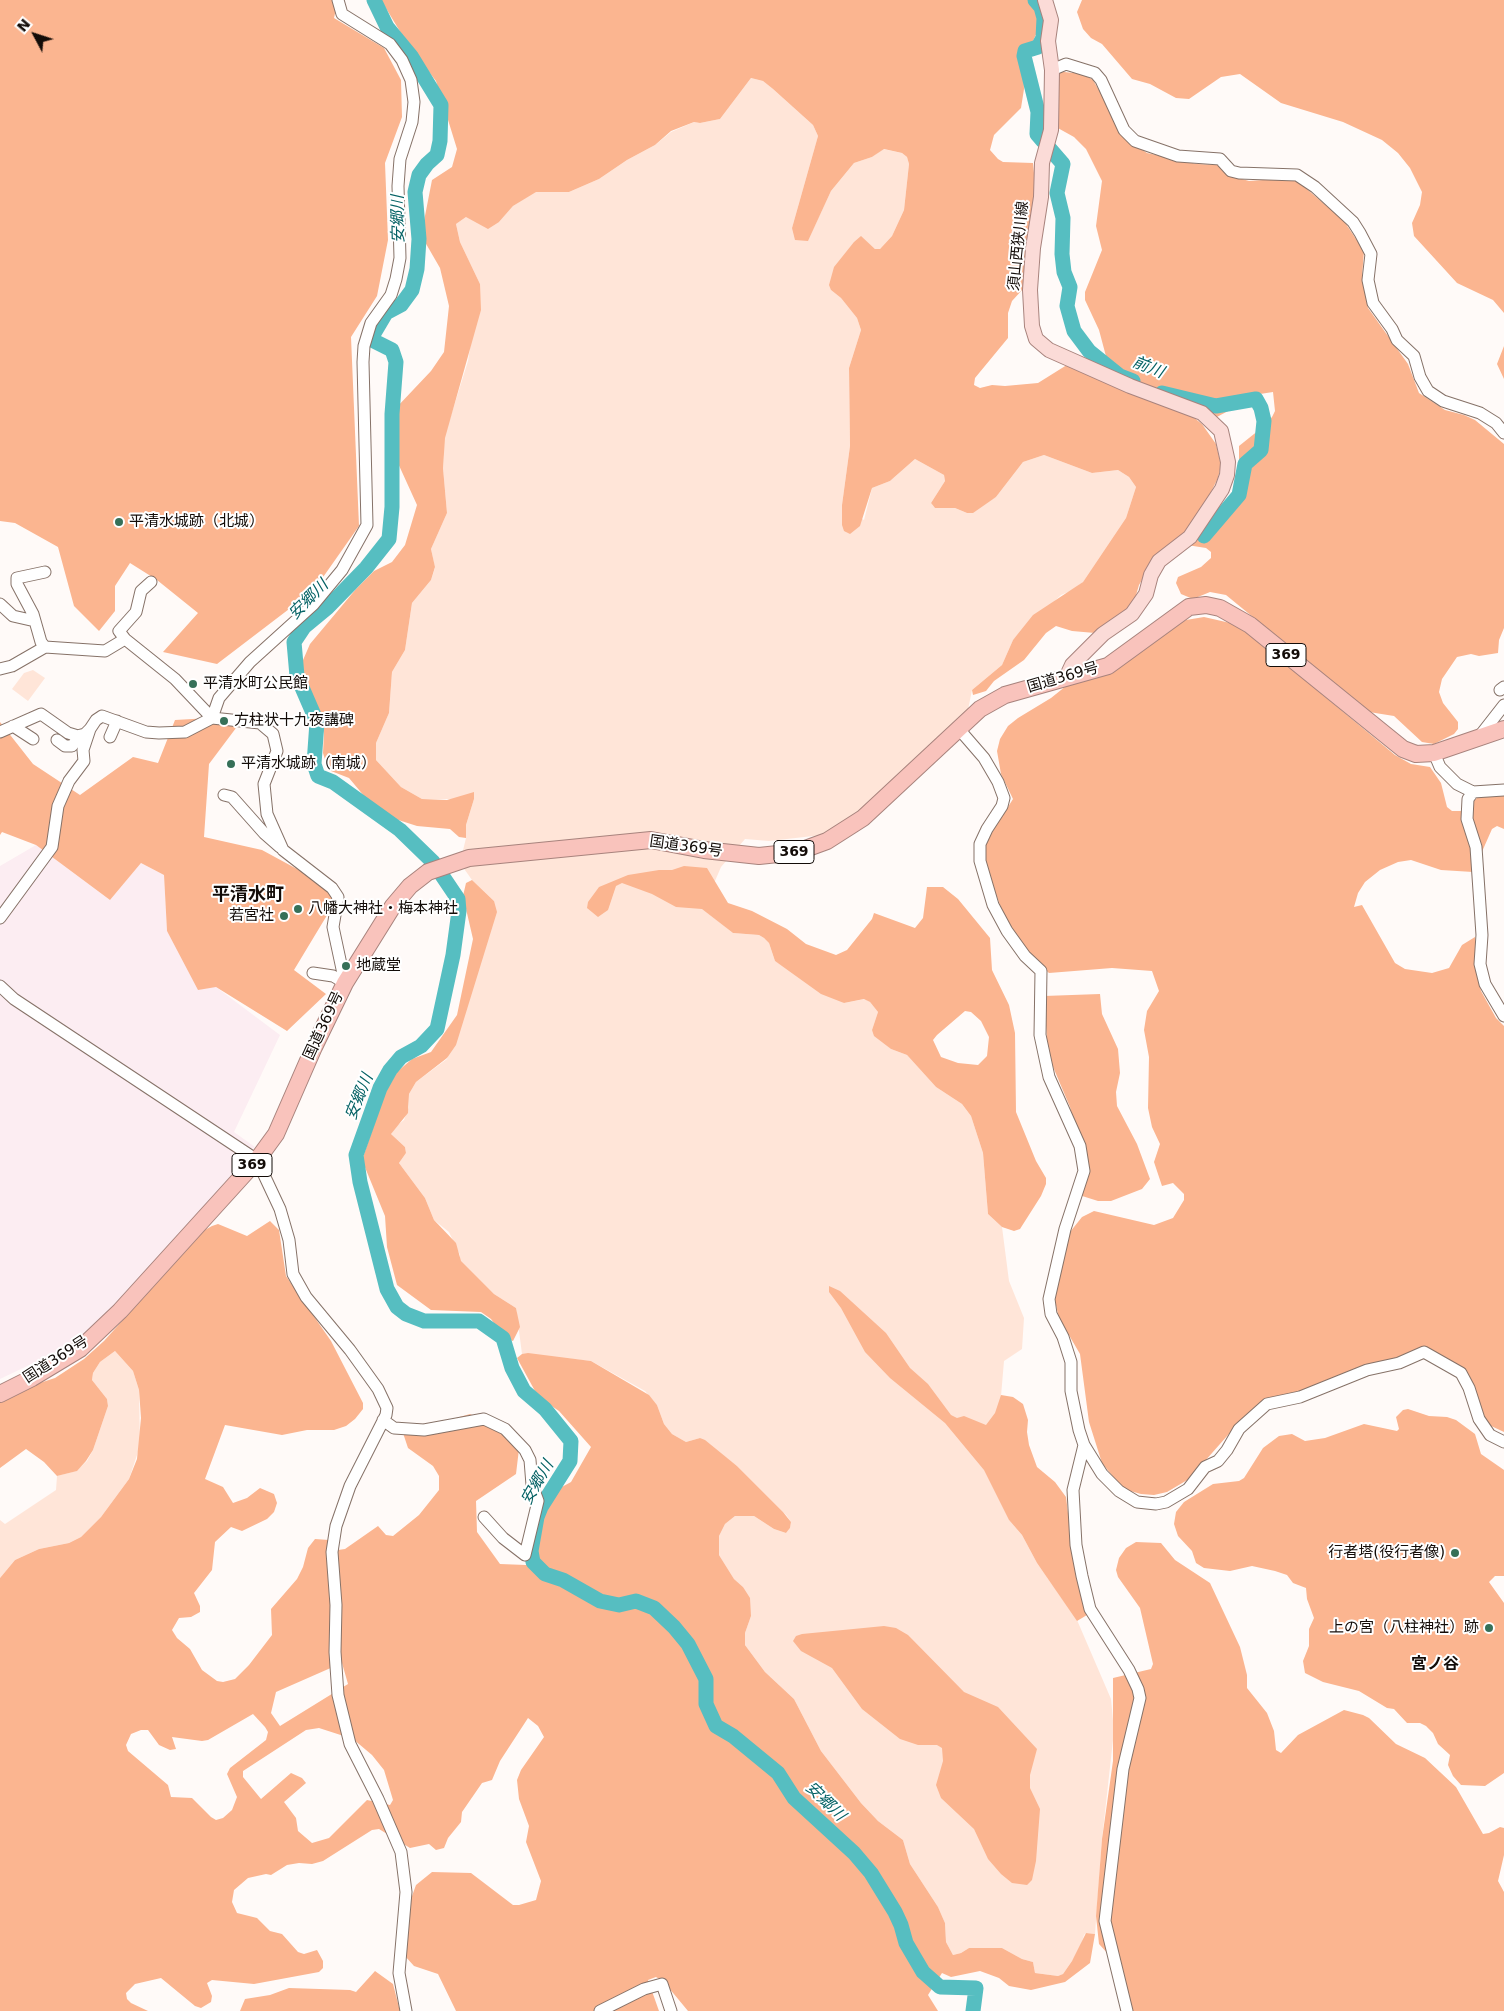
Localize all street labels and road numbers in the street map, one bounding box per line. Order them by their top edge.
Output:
street label: 須山西狭川線 [1005,200,1033,292]
road number: 369 [1266,644,1306,666]
street label: 国道369号 [1025,659,1101,697]
street label: 国道369号 [648,833,724,861]
road number: 369 [774,840,814,864]
street label: 国道369号 [300,989,348,1063]
road number: 369 [232,1154,272,1176]
street label: 国道369号 [20,1332,92,1388]

